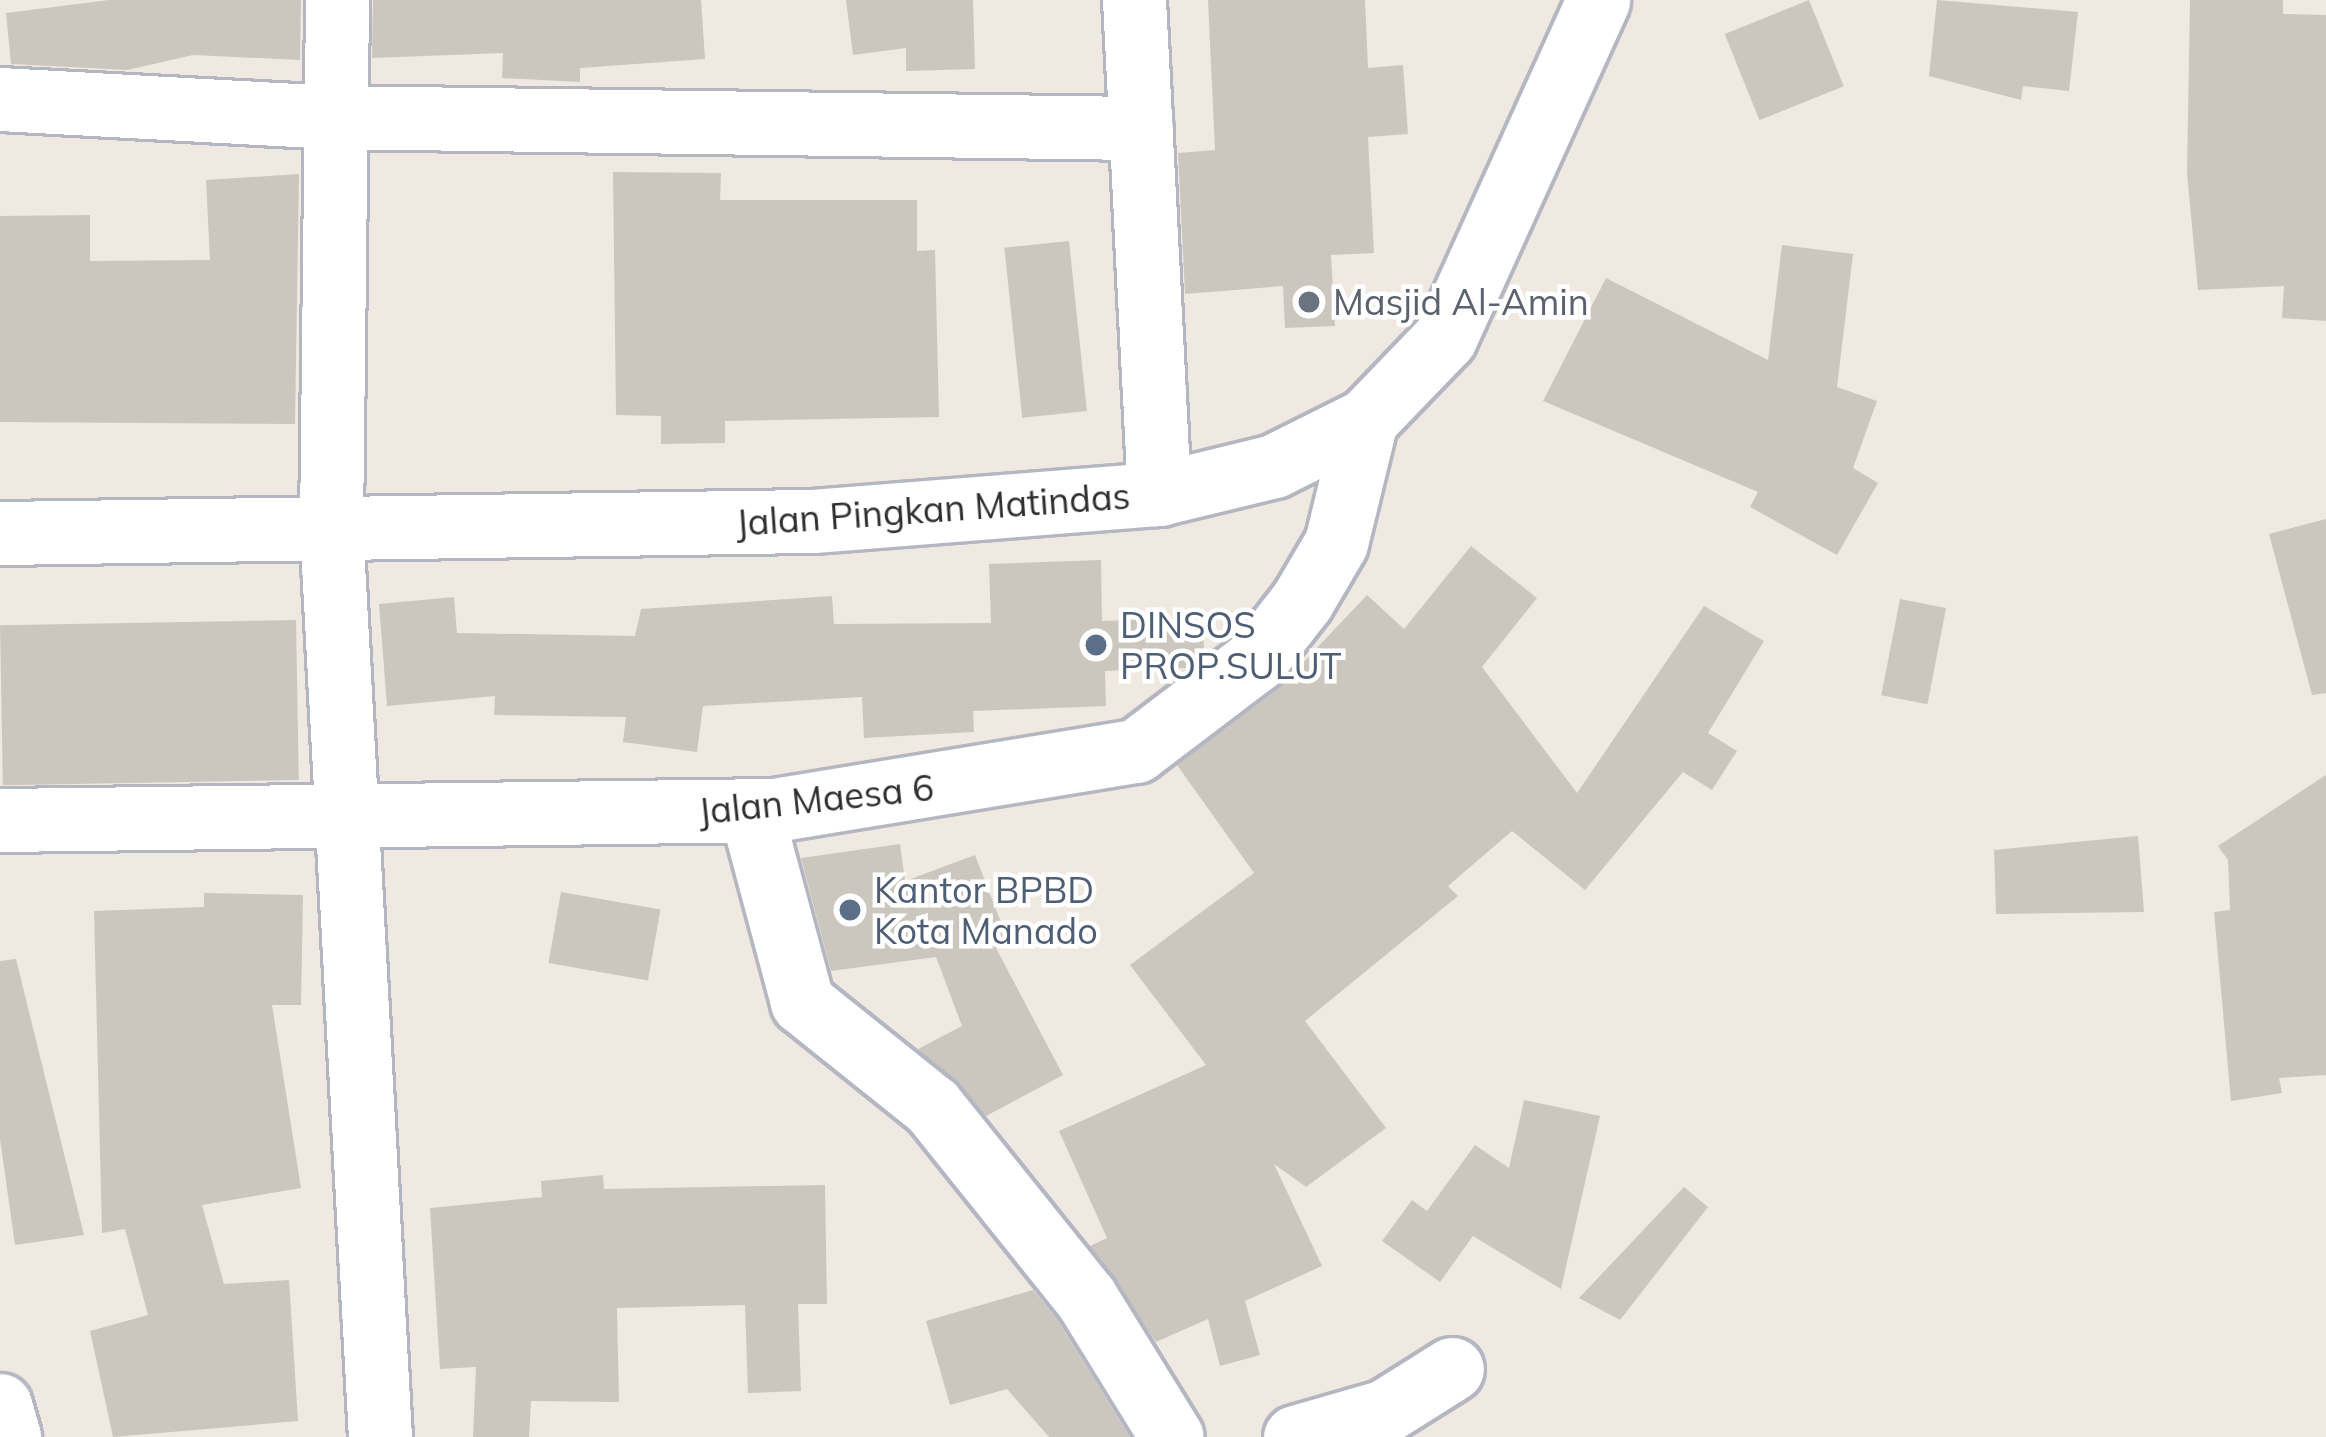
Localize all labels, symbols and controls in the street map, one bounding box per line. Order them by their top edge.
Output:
place label: Masjid Al-Amin [1333,280,1589,324]
marker: Masjid Al-Amin [1296,289,1322,315]
street label: Jalan Pingkan Matindas [734,474,1132,544]
place label: DINSOS PROP.SULUT [1120,602,1342,687]
marker: DINSOS PROP.SULUT [1083,632,1109,658]
street label: Jalan Maesa 6 [696,765,936,833]
place label: Kantor BPBD Kota Manado [874,867,1098,952]
marker: Kantor BPBD Kota Manado [837,897,863,923]

